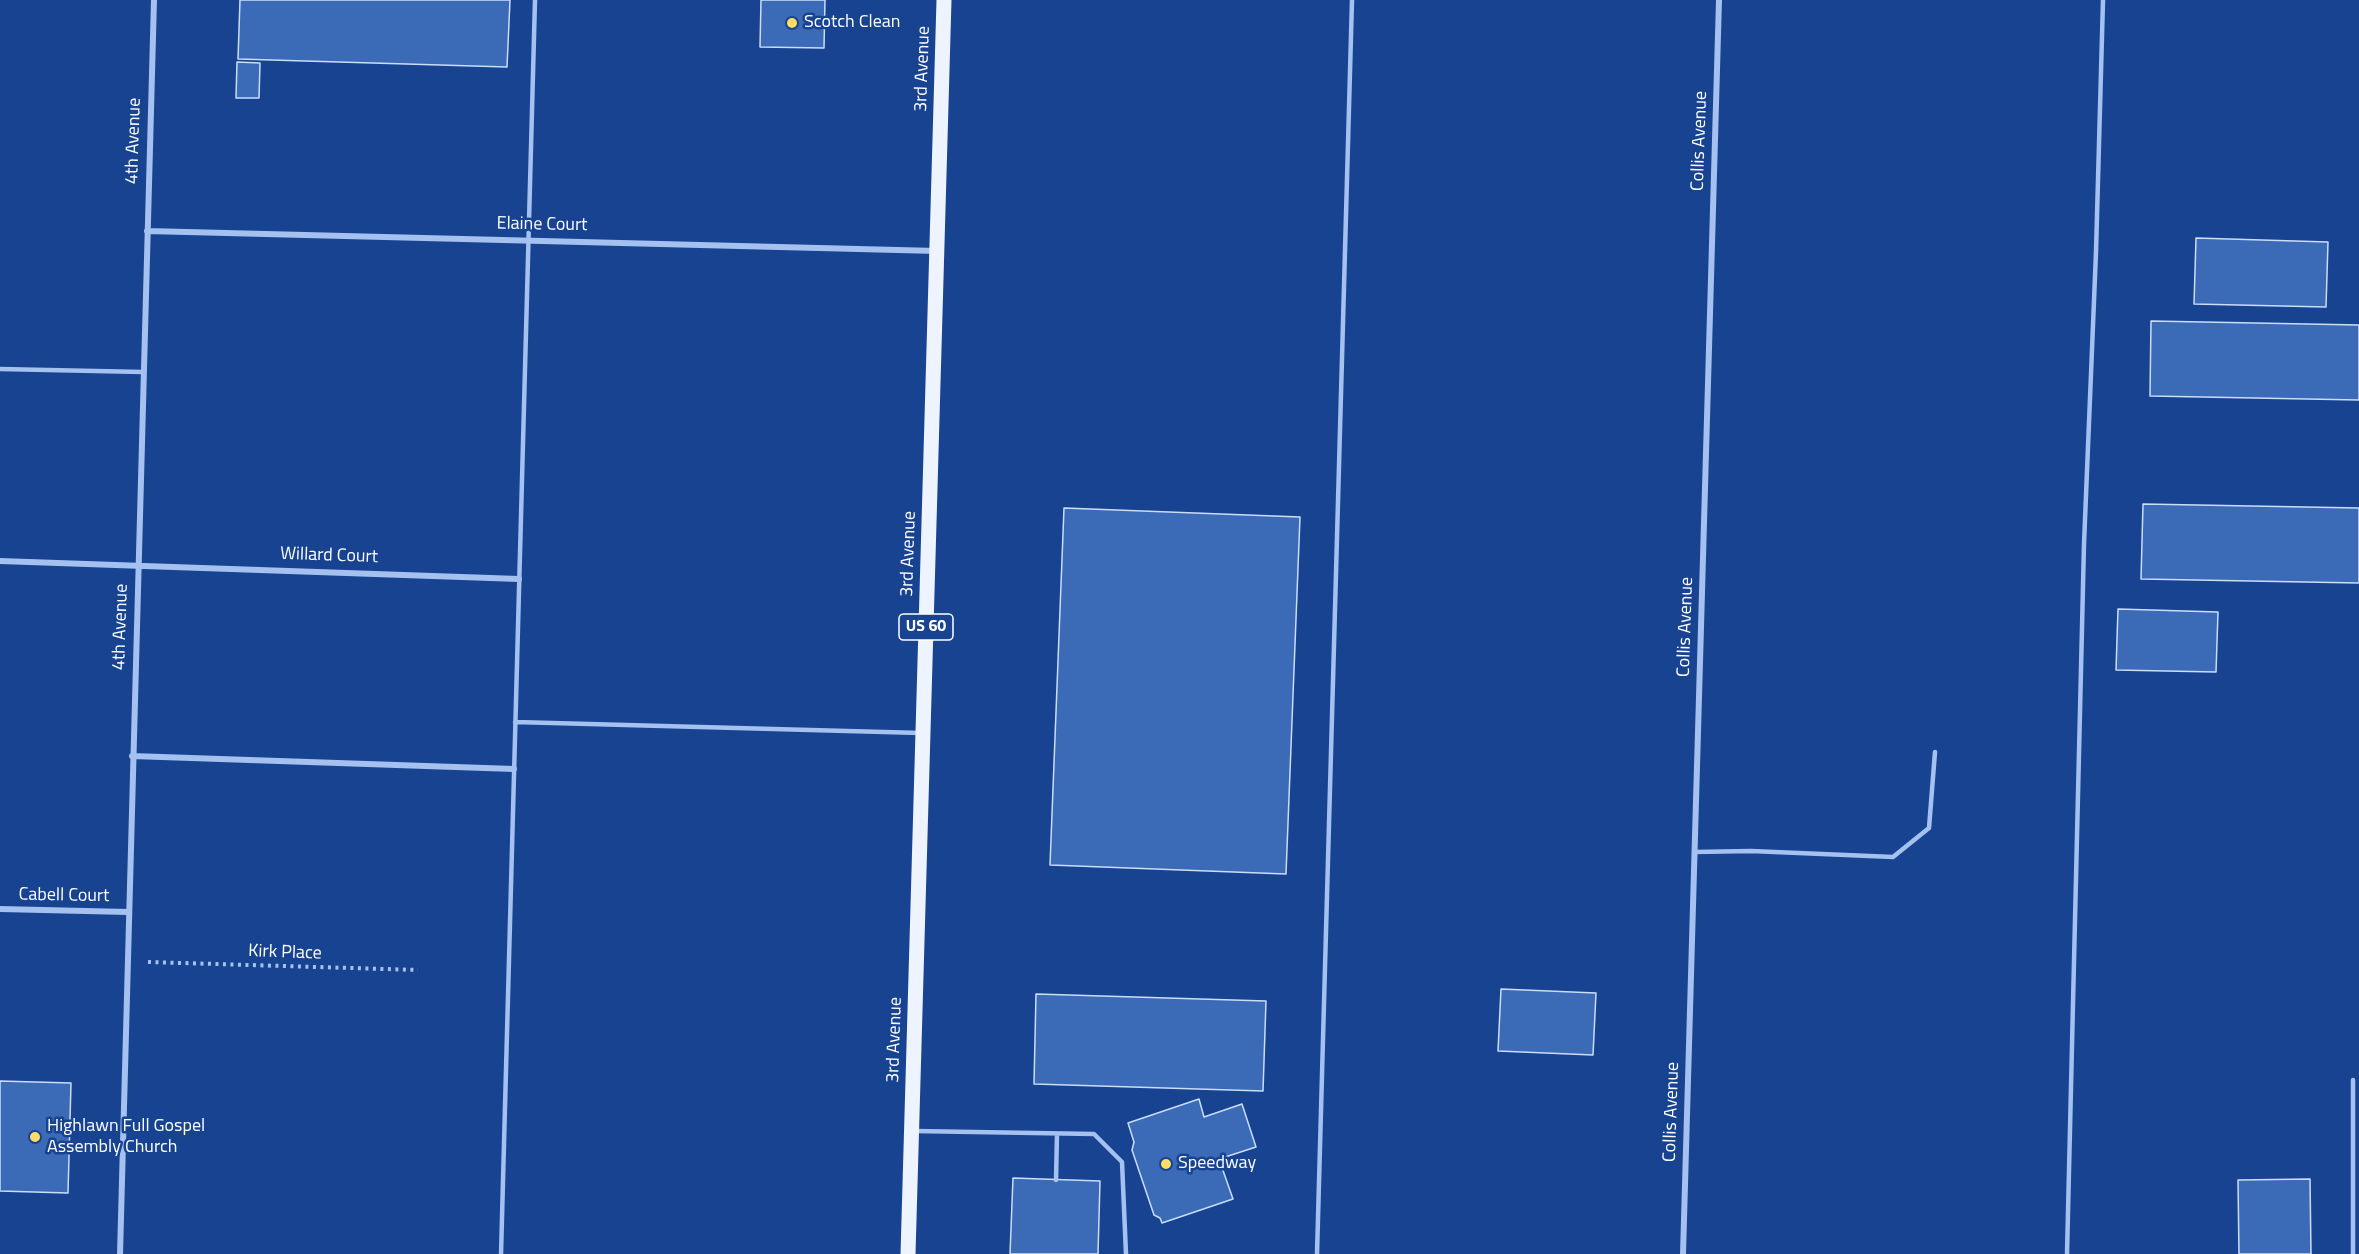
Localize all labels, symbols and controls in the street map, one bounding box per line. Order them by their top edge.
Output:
place label: Scotch Clean [804,12,900,34]
marker: Scotch Clean [785,16,799,30]
street label: 3rd Avenue [911,26,935,112]
street label: Collis Avenue [1687,91,1713,191]
street label: 4th Avenue [122,97,146,185]
street label: Elaine Court [496,213,588,237]
street label: 3rd Avenue [897,511,921,597]
street label: Willard Court [280,543,378,569]
street label: Collis Avenue [1673,577,1699,677]
street label: 4th Avenue [109,583,133,671]
road number: US 60 [899,614,953,640]
street label: Cabell Court [18,884,110,908]
street label: Kirk Place [248,941,322,965]
street label: 3rd Avenue [883,997,907,1083]
street label: Collis Avenue [1659,1062,1685,1162]
place label: Highlawn Full Gospel Assembly Church [47,1116,205,1158]
marker: Highlawn Full Gospel Assembly Church [28,1130,42,1144]
place label: Speedway [1178,1153,1256,1175]
marker: Speedway [1159,1157,1173,1171]

